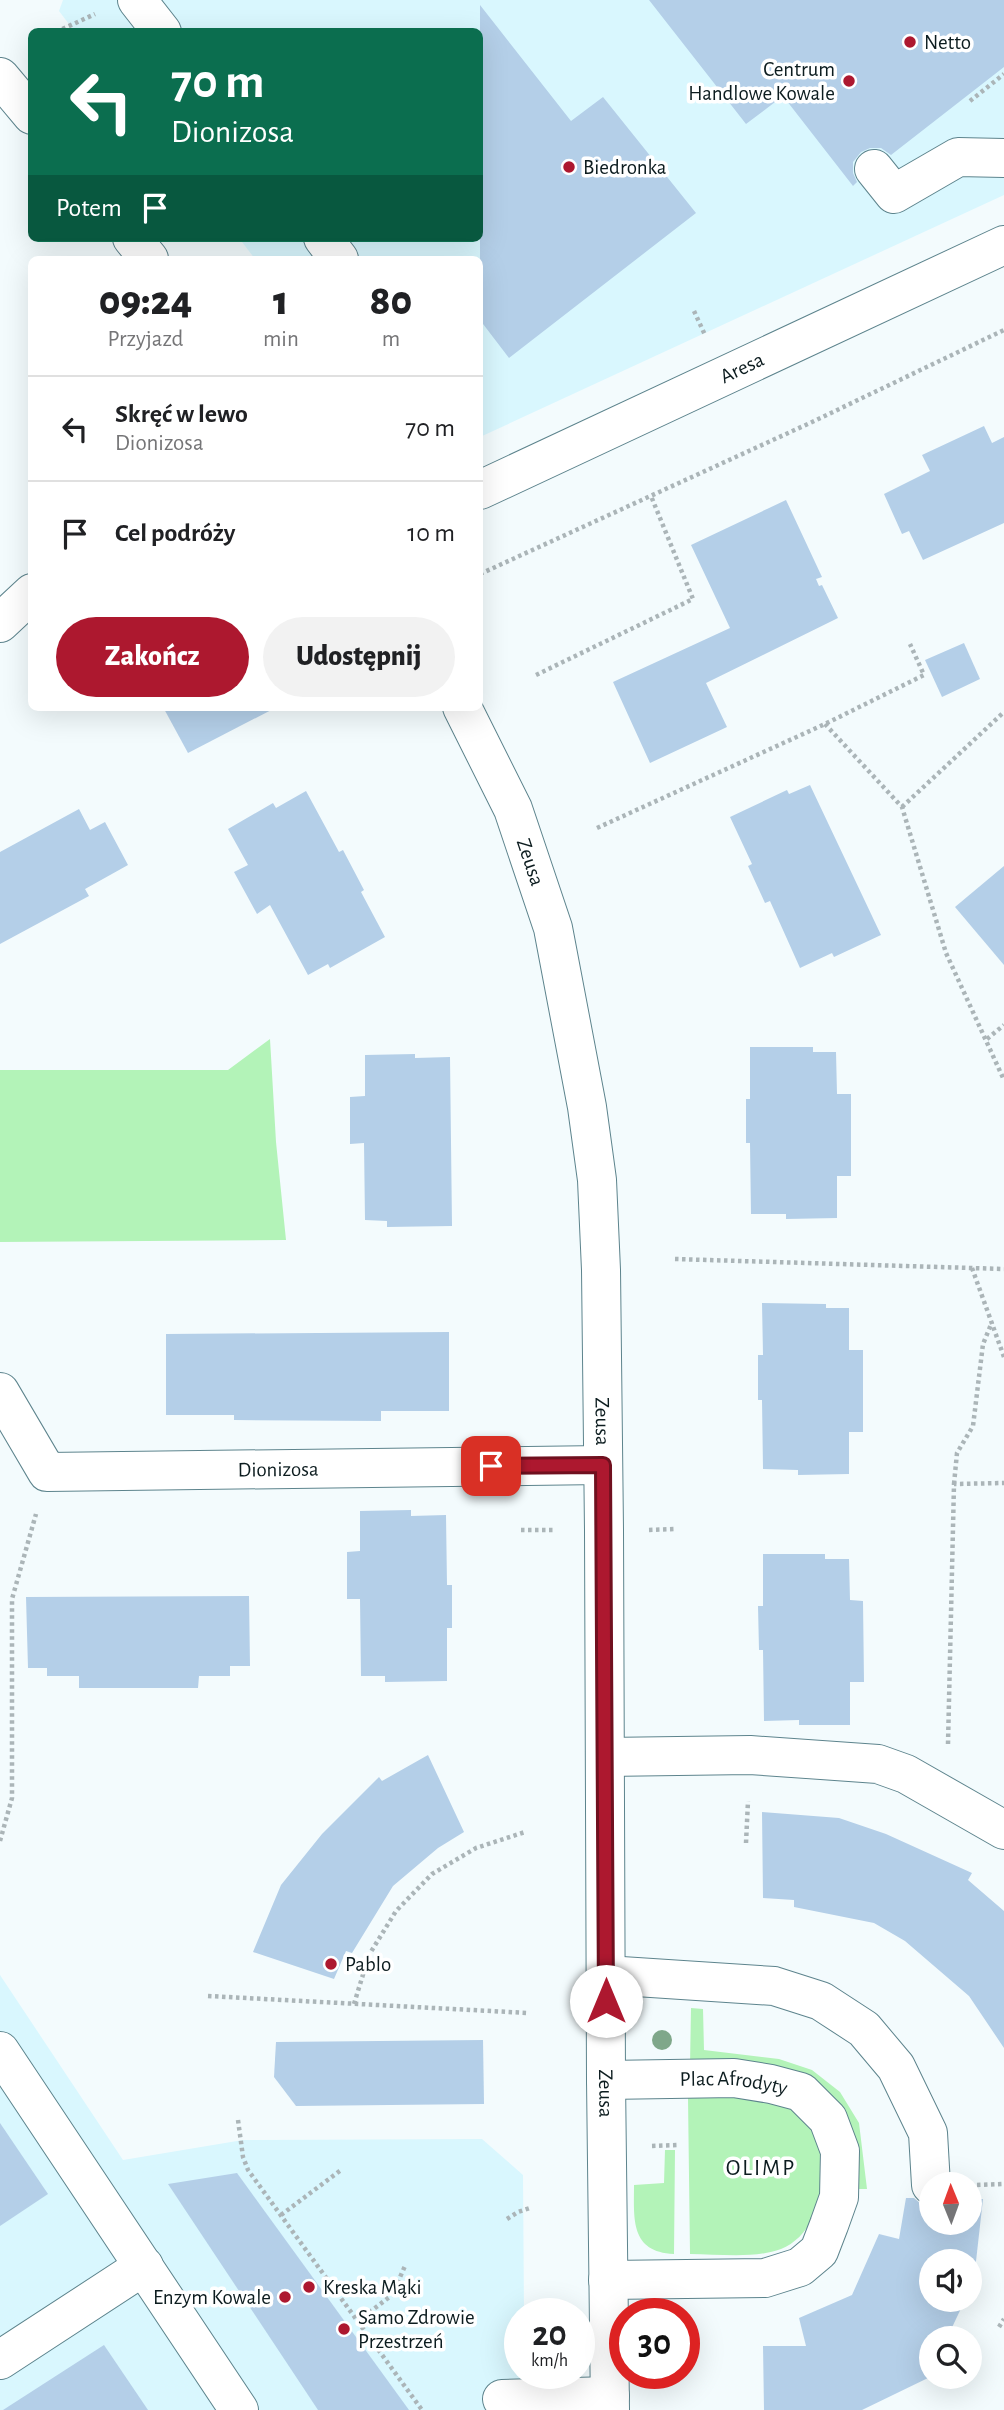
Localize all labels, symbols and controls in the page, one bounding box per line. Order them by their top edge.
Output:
place label: Netto [924,32,971,53]
marker: Netto [902,34,918,50]
icon: left [56,56,147,147]
text: 70 m [171,58,265,107]
place label: Centrum Handlowe Kowale [688,59,835,104]
marker: Centrum Handlowe Kowale [841,73,857,89]
text: Dionizosa [171,116,294,148]
place label: Biedronka [583,157,667,178]
marker: Biedronka [561,159,577,175]
icon: arrive [136,189,174,227]
text: Potem [56,195,122,221]
text: 09:24 [99,280,192,322]
text: 1 [273,280,289,322]
text: 80 [369,280,412,322]
text: Przyjazd [107,328,184,351]
text: min [263,328,299,351]
text: m [382,328,400,351]
street label: Aresa [717,349,768,387]
text: Skręć w lewo [115,401,248,427]
icon: left [56,410,94,448]
text: 70 m [405,415,455,441]
text: Dionizosa [115,432,204,455]
icon: arrive [56,515,94,553]
text: Cel podróży [115,520,235,546]
text: 10 m [407,520,455,546]
button: Zakończ [56,617,249,697]
button: Udostępnij [263,617,455,697]
street label: Zeusa [513,836,548,889]
street label: Zeusa [591,1397,613,1446]
pin [461,1436,521,1496]
icon: arrive [472,1447,510,1485]
street label: Dionizosa [238,1459,319,1481]
place label: Pablo [345,1954,391,1975]
marker: Pablo [323,1956,339,1972]
position arrow [569,1964,643,2038]
street label: Plac Afrodyty [680,2068,790,2099]
street label: Zeusa [595,2069,616,2118]
district label: OLIMP [726,2157,796,2180]
north arrow [919,2172,982,2235]
map controls [919,2172,982,2389]
button: sound [919,2249,982,2312]
place label: Kreska Mąki [323,2277,422,2298]
marker: Kreska Mąki [301,2279,317,2295]
place label: Enzym Kowale [153,2287,271,2308]
marker: Enzym Kowale [277,2289,293,2305]
speed limit sign: 30 [609,2298,700,2389]
place label: Samo Zdrowie Przestrzeń [358,2307,475,2352]
text: 20 [532,2317,567,2352]
marker: Samo Zdrowie Przestrzeń [336,2321,352,2337]
button: search [919,2326,982,2389]
text: km/h [531,2352,568,2370]

